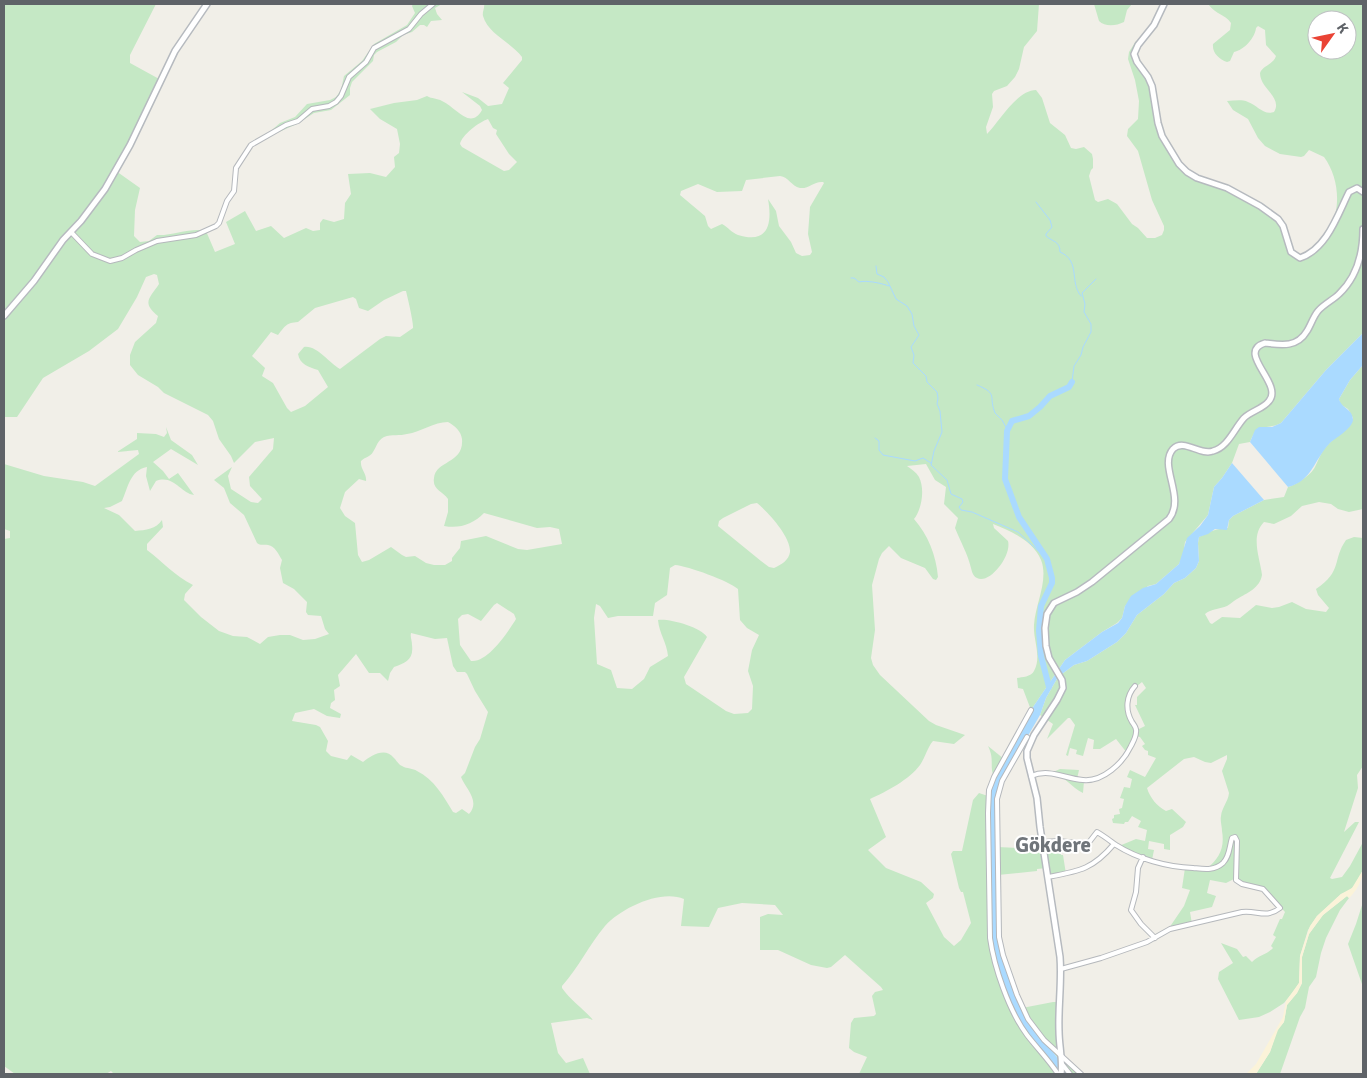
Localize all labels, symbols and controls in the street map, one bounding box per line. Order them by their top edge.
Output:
north arrow [1307,10,1357,60]
text: K [1333,20,1352,37]
district label: Gökdere [1015,832,1091,858]

